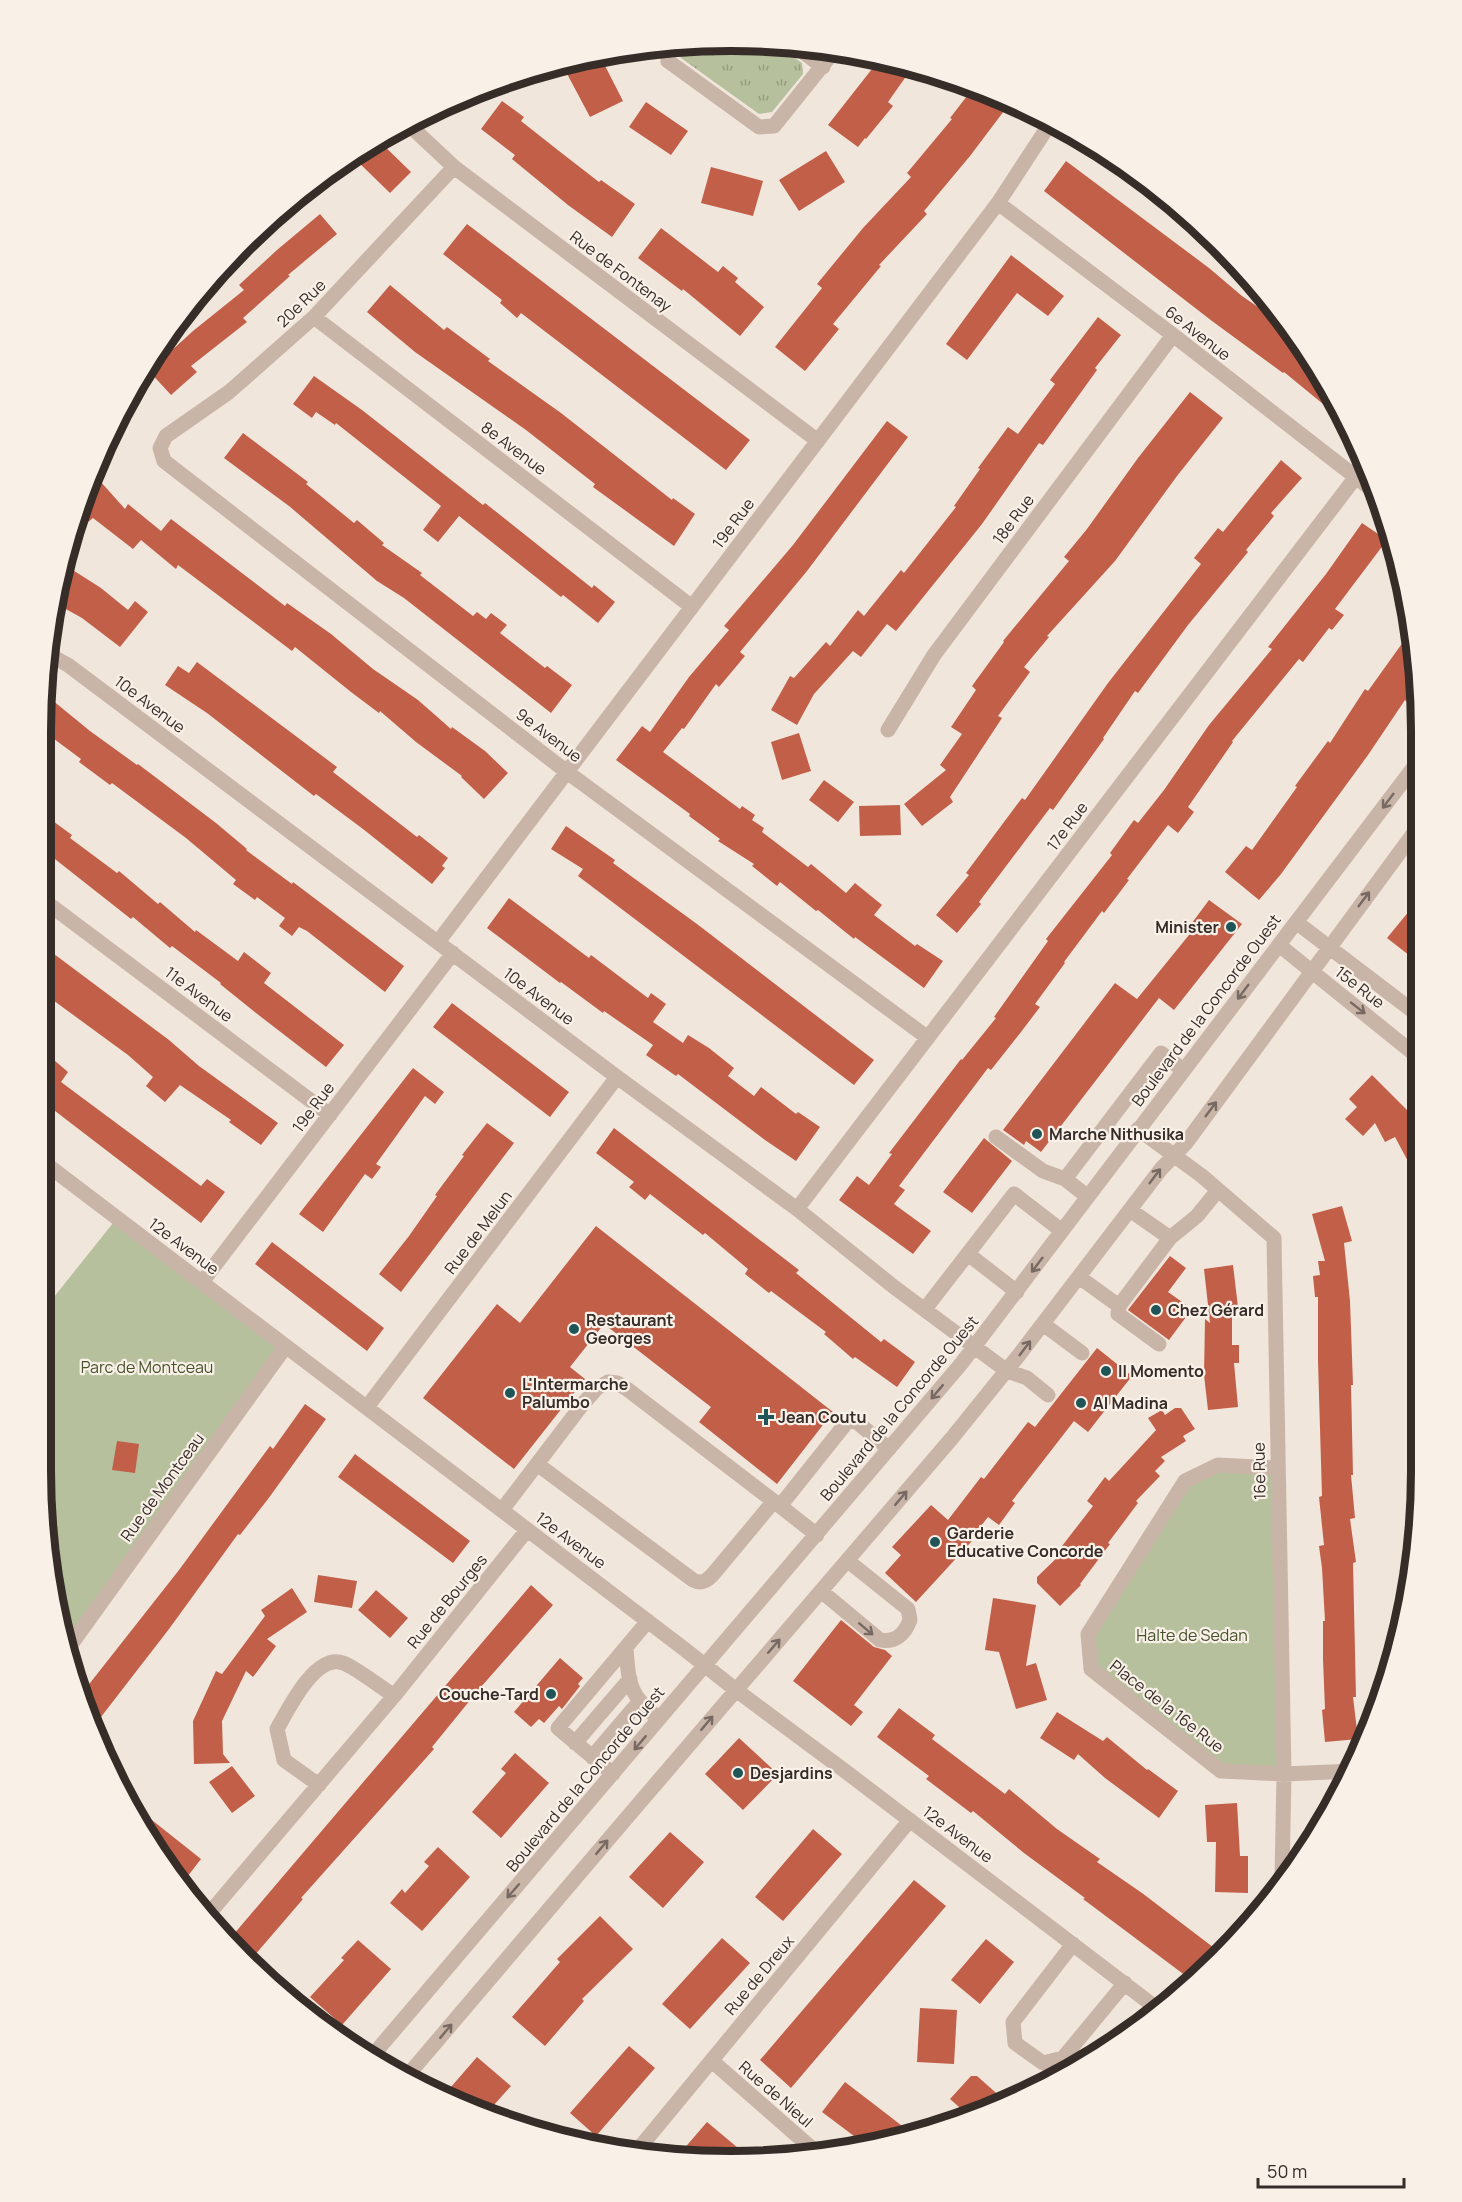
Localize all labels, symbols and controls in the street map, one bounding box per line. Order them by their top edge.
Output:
street label: Rue de Fontenay [565,225,677,317]
street label: 20e Rue [272,274,330,332]
street label: 6e Avenue [1161,301,1235,365]
street label: 8e Avenue [477,416,551,480]
street label: 18e Rue [987,490,1039,548]
street label: 19e Rue [707,493,759,553]
street label: 10e Avenue [110,670,190,738]
street label: 9e Avenue [512,703,586,767]
one-way arrow [1382,793,1395,809]
street label: 17e Rue [1041,797,1093,855]
one-way arrow [1358,892,1370,908]
street label: Boulevard de la Concorde Ouest [1126,909,1286,1111]
place label: Minister [1155,916,1219,938]
marker: Minister [1224,920,1238,934]
street label: 11e Avenue [161,961,237,1027]
street label: 15e Rue [1331,961,1389,1013]
street label: 10e Avenue [499,962,579,1030]
one-way arrow [1237,983,1249,999]
one-way arrow [1350,1001,1366,1014]
street label: 19e Rue [287,1077,339,1137]
one-way arrow [1204,1102,1217,1118]
place label: Marche Nithusika [1049,1123,1184,1145]
marker: Marche Nithusika [1030,1127,1044,1141]
one-way arrow [1149,1168,1162,1184]
street label: Rue de Melun [439,1186,517,1278]
street label: 12e Avenue [144,1212,224,1280]
one-way arrow [1031,1256,1043,1272]
place label: Chez Gérard [1168,1299,1264,1321]
marker: Chez Gérard [1149,1303,1163,1317]
place label: Restaurant Georges [586,1309,673,1349]
street label: Boulevard de la Concorde Ouest [815,1311,983,1505]
marker: Restaurant Georges [567,1322,581,1336]
one-way arrow [1019,1340,1031,1356]
park label: Parc de Montceau [81,1356,213,1378]
place label: Il Momento [1118,1360,1204,1382]
marker: Il Momento [1099,1364,1113,1378]
place label: L'Intermarche Palumbo [522,1373,629,1413]
one-way arrow [930,1384,944,1399]
marker: L'Intermarche Palumbo [503,1386,517,1400]
place label: Al Madina [1093,1392,1168,1414]
marker: Al Madina [1074,1396,1088,1410]
place label: Jean Coutu [778,1406,867,1428]
marker: Jean Coutu [759,1410,773,1424]
street label: Rue de Montceau [115,1428,209,1546]
street label: 16e Rue [1247,1442,1271,1500]
one-way arrow [894,1491,908,1506]
street label: 12e Avenue [531,1506,611,1574]
place label: Garderie Educative Concorde [947,1522,1104,1562]
marker: Garderie Educative Concorde [928,1535,942,1549]
street label: Rue de Bourges [402,1549,492,1653]
one-way arrow [858,1622,873,1636]
park label: Halte de Sedan [1136,1624,1248,1646]
one-way arrow [767,1639,781,1654]
street label: Place de la 16e Rue [1105,1655,1229,1757]
street label: Boulevard de la Concorde Ouest [501,1682,669,1876]
place label: Couche-Tard [439,1683,539,1705]
marker: Couche-Tard [544,1687,558,1701]
one-way arrow [700,1716,714,1731]
one-way arrow [633,1735,646,1751]
place label: Desjardins [750,1762,833,1784]
marker: Desjardins [731,1766,745,1780]
street label: 12e Avenue [918,1800,998,1868]
one-way arrow [595,1839,608,1855]
one-way arrow [507,1883,520,1899]
street label: Rue de Dreux [719,1930,799,2020]
one-way arrow [440,2023,453,2039]
street label: Rue de Nieul [734,2056,818,2132]
scale bar [1258,2151,1404,2189]
text: 50 m [1267,2159,1307,2183]

